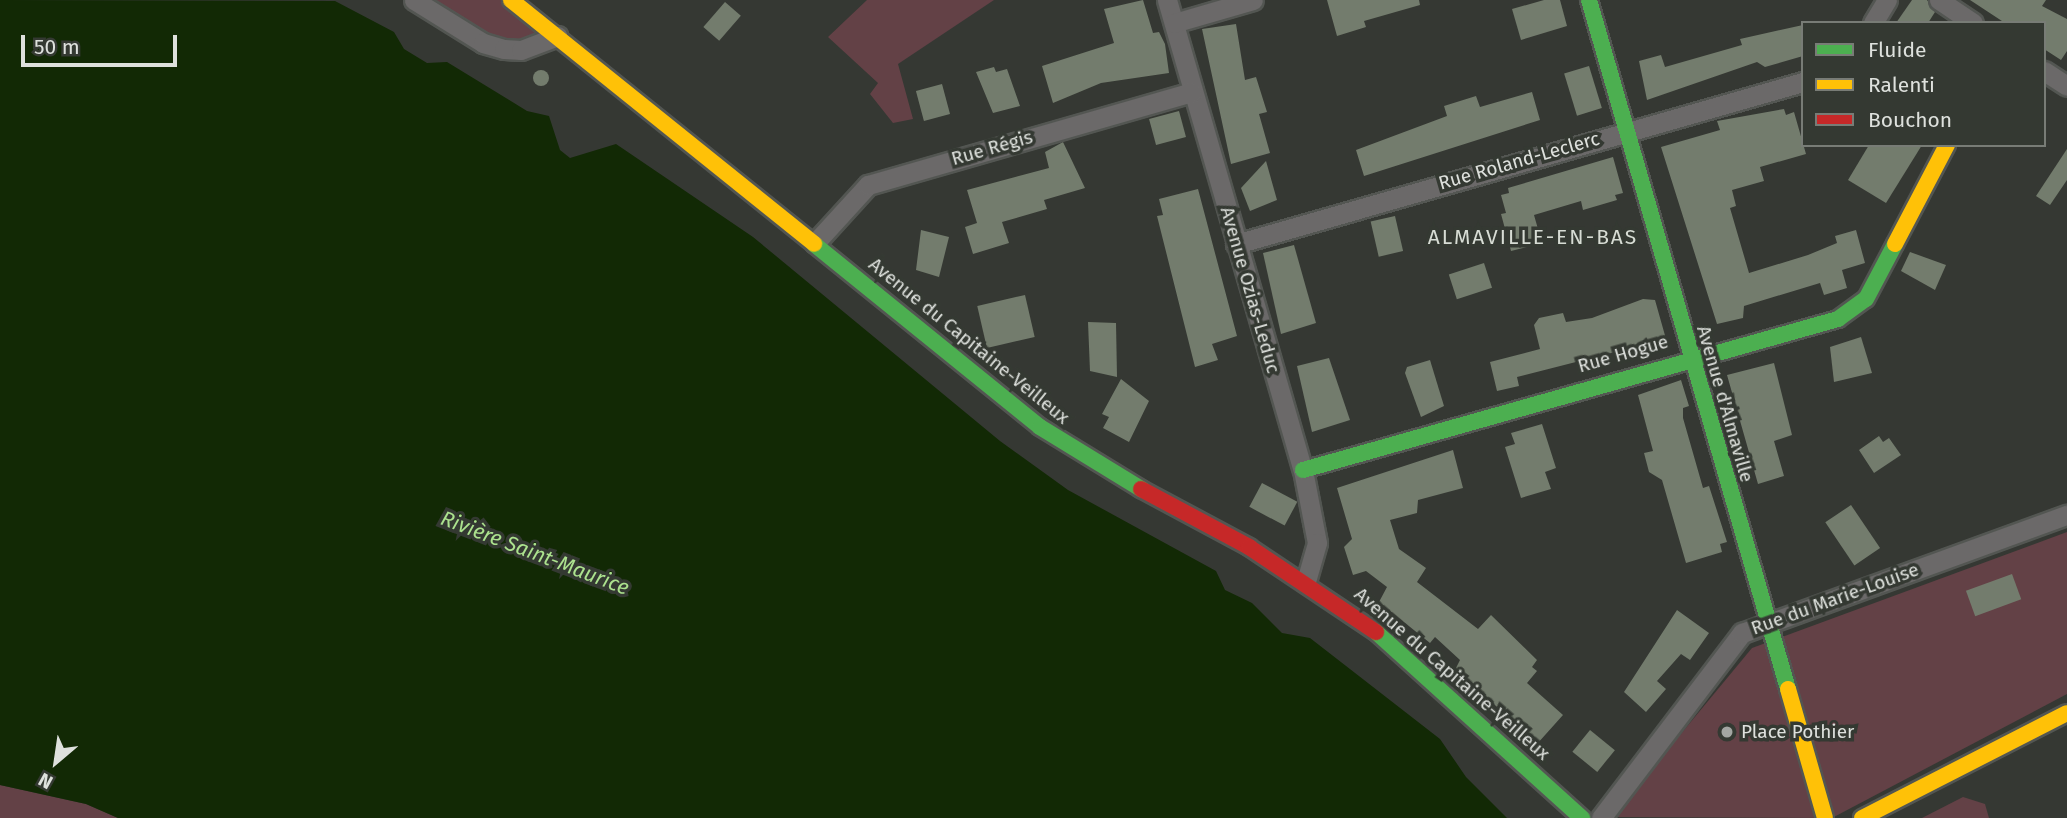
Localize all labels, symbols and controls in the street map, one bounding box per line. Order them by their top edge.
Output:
scale bar [24,21,180,65]
legend [1801,21,2046,147]
text: 50 m [34,34,80,60]
text: Fluide [1868,37,1926,63]
text: Ralenti [1868,72,1935,98]
text: Bouchon [1868,107,1952,133]
street label: Rue Régis [949,126,1035,170]
street label: Rue Roland-Leclerc [1436,127,1602,195]
street label: Avenue Ozias-Leduc [1215,204,1285,376]
district label: ALMAVILLE-EN-BAS [1430,224,1636,250]
street label: Avenue du Capitaine-Veilleux [864,253,1074,429]
street label: Avenue d'Almaville [1692,323,1758,485]
street label: Rue Hogue [1575,330,1671,378]
water label: Rivière Saint-Maurice [437,505,633,601]
street label: Rue du Marie-Louise [1748,558,1922,640]
street label: Avenue du Capitaine-Veilleux [1350,583,1554,765]
place label: Place Pothier [1741,721,1854,743]
marker: Place Pothier [1719,724,1735,740]
north arrow [21,727,91,797]
text: N [34,768,57,794]

